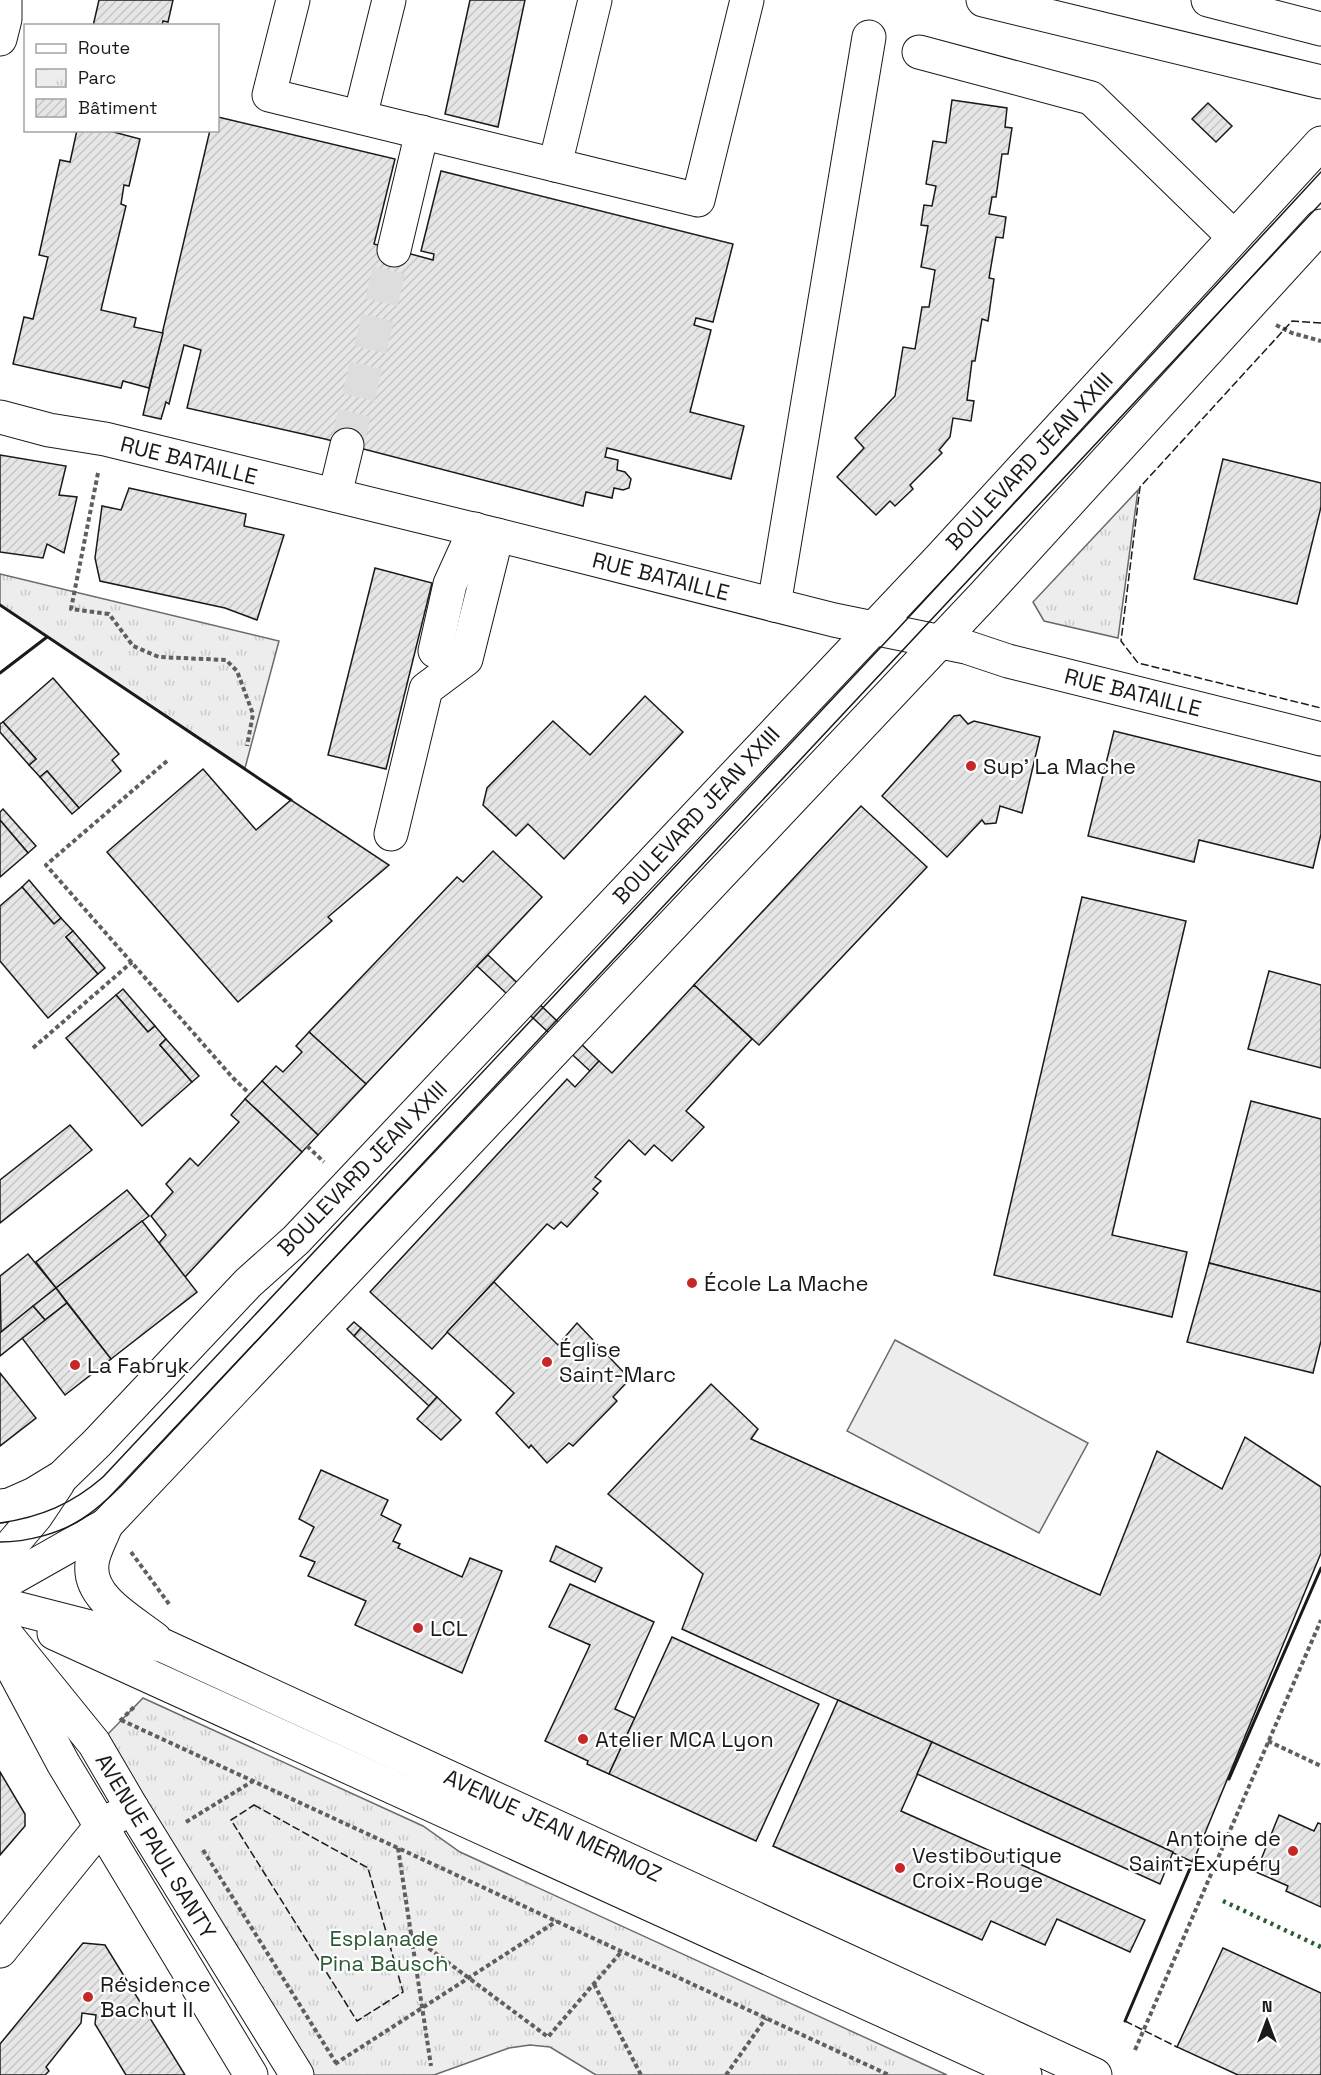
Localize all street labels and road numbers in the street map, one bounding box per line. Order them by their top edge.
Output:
street label: BOULEVARD JEAN XXIII [939,366,1119,556]
street label: RUE BATAILLE [118,429,260,491]
street label: RUE BATAILLE [590,545,732,607]
street label: RUE BATAILLE [1062,661,1204,723]
street label: BOULEVARD JEAN XXIII [606,720,786,910]
street label: BOULEVARD JEAN XXIII [271,1075,453,1261]
street label: AVENUE PAUL SANTY [90,1748,223,1944]
street label: AVENUE JEAN MERMOZ [440,1762,666,1888]

